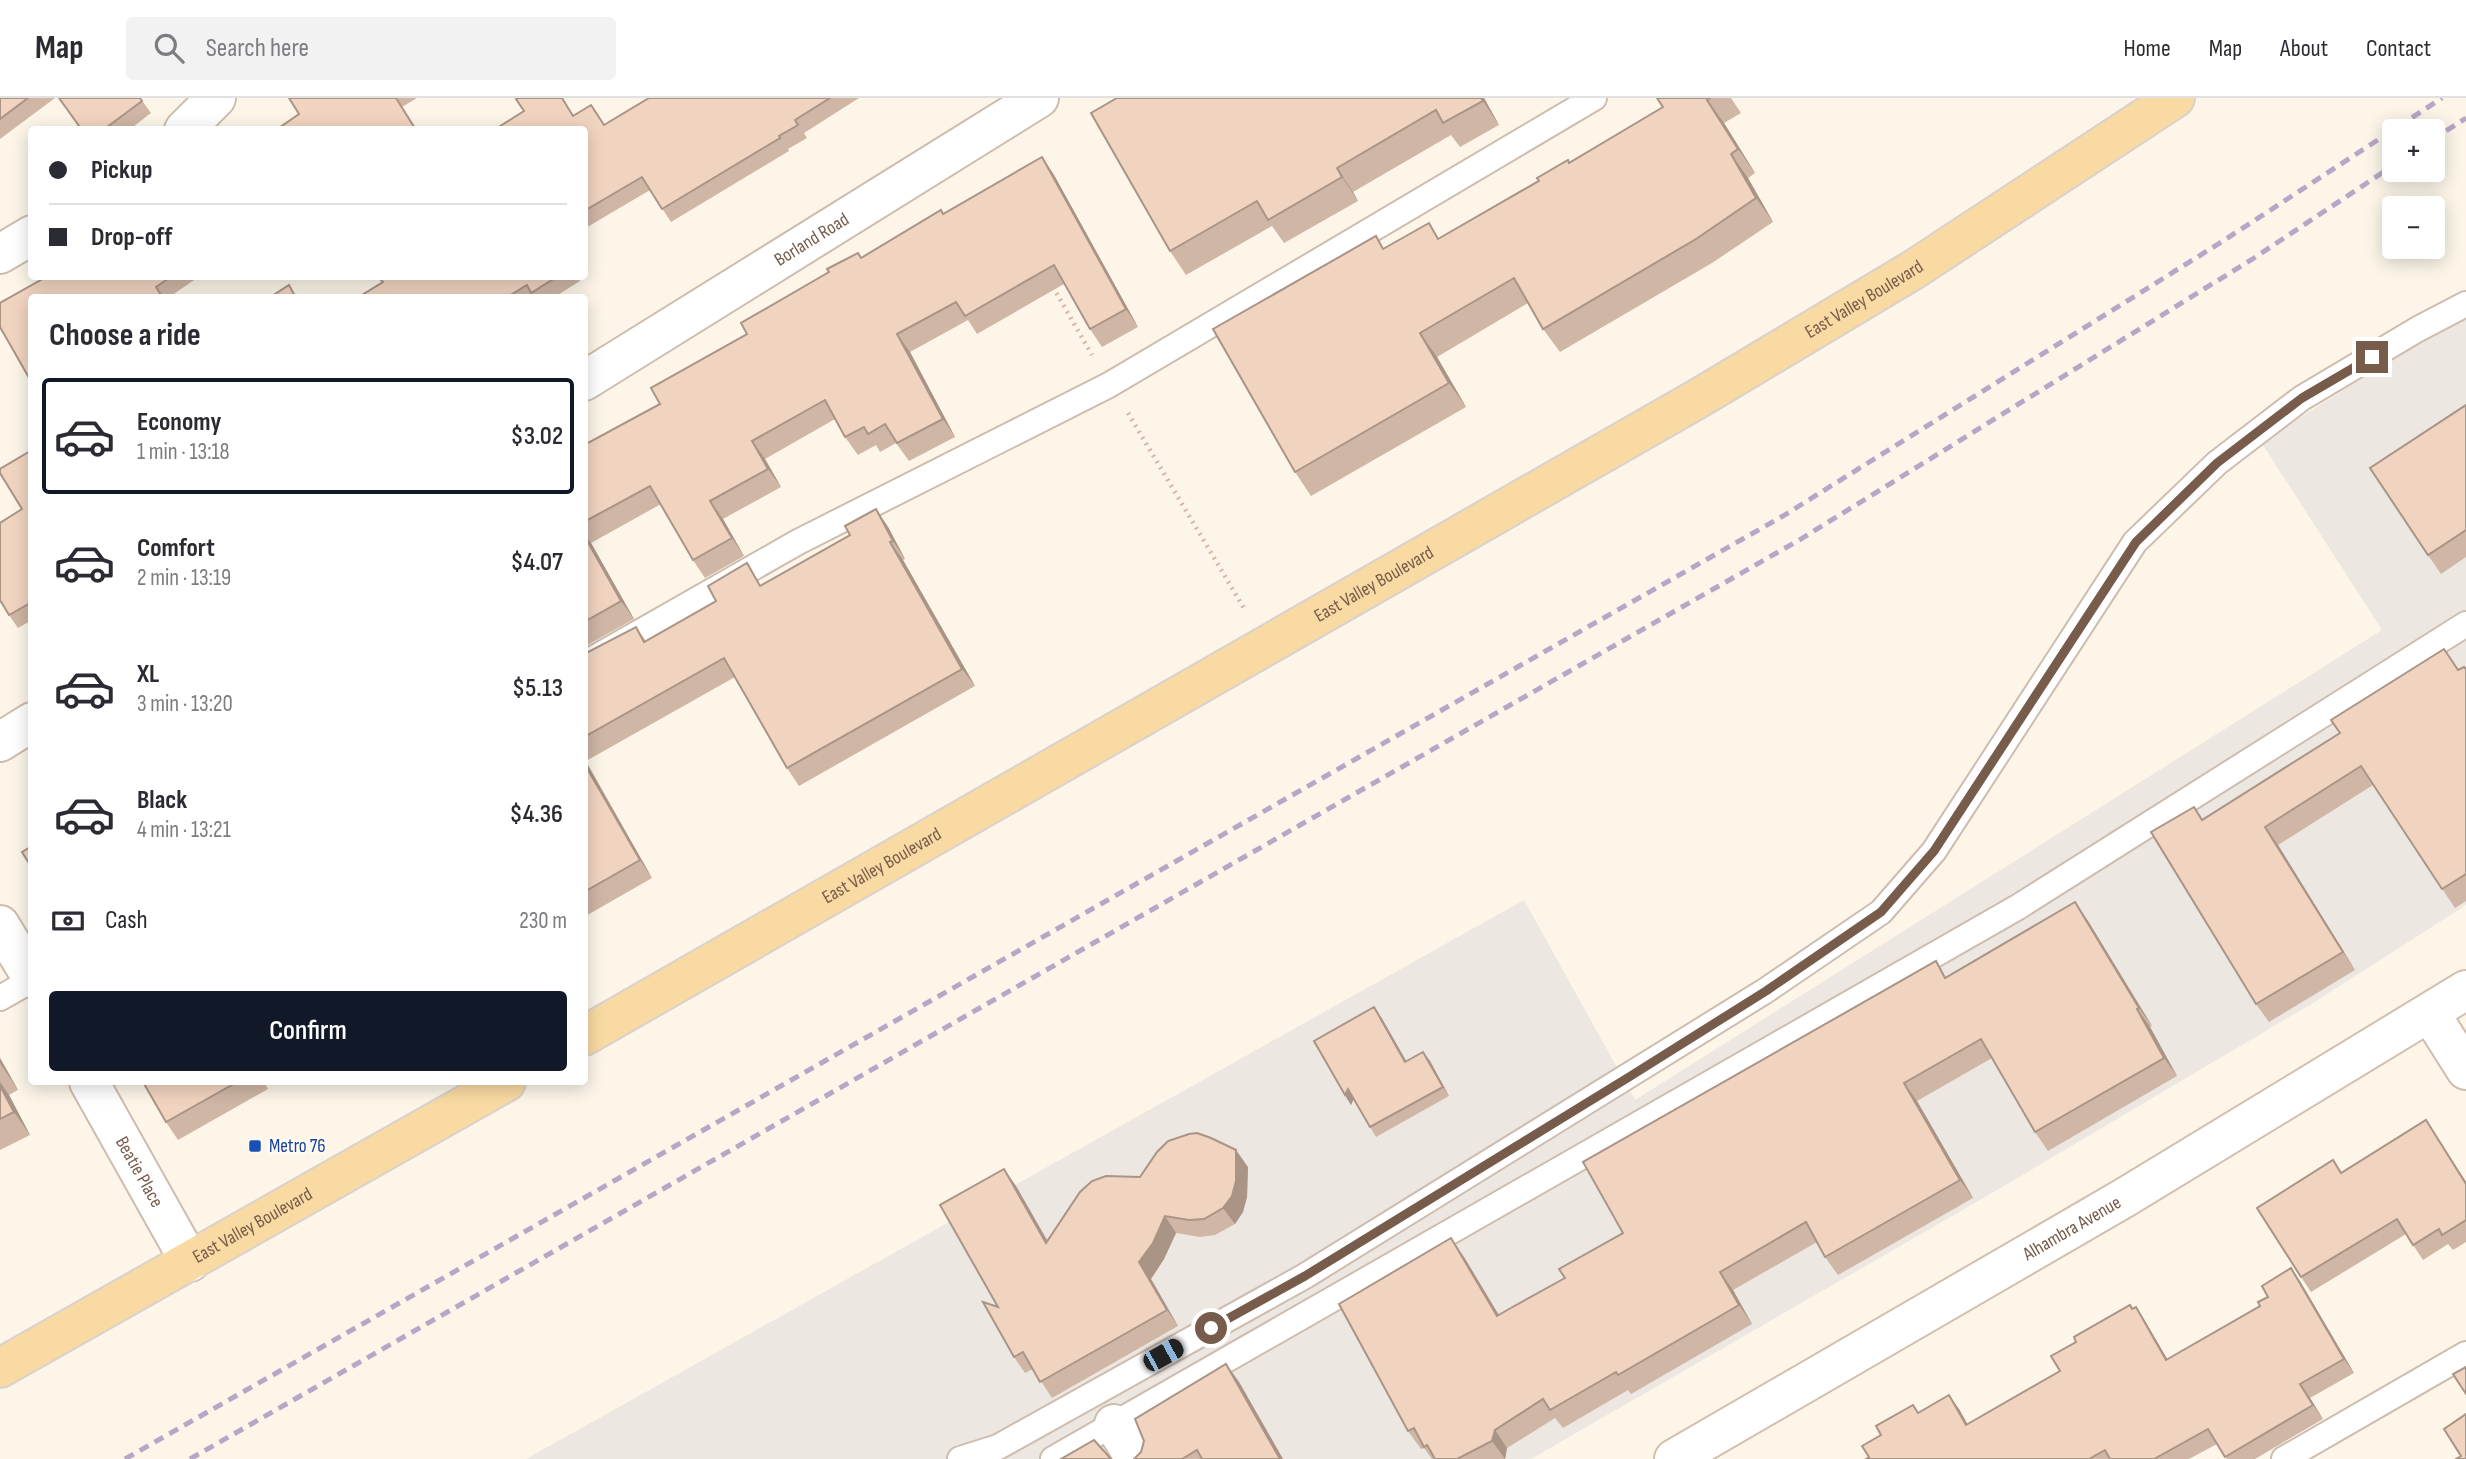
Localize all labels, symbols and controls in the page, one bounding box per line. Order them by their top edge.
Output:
search box [126,17,616,80]
text: Map [35,28,84,68]
icon: search [150,29,188,67]
text: Search here [206,33,309,64]
text: Home [2123,34,2171,63]
text: Map [2209,34,2242,63]
text: About [2280,34,2328,63]
text: Contact [2366,34,2431,63]
map controls [2382,119,2445,259]
button: + [2382,119,2445,182]
text: Pickup [91,155,153,186]
button: − [2382,196,2445,259]
street label: Borland Road [770,208,853,271]
text: Drop-off [91,222,172,253]
street label: East Valley Boulevard [1801,255,1928,343]
text: Choose a ride [49,316,201,355]
route end [2356,341,2388,373]
icon: car [53,405,116,468]
text: Economy [137,407,221,438]
text: $3.02 [511,421,563,452]
text: 1 min · 13:18 [137,438,230,466]
icon: car [53,531,116,594]
text: Comfort [137,533,215,564]
street label: East Valley Boulevard [1310,541,1438,627]
text: $4.07 [510,547,563,578]
text: 2 min · 13:19 [137,564,231,592]
icon: car [53,657,116,720]
text: XL [137,659,159,690]
text: $5.13 [512,673,563,704]
text: 3 min · 13:20 [137,690,233,718]
icon: car [53,783,116,846]
text: Black [137,785,187,816]
text: $4.36 [509,799,563,830]
text: 4 min · 13:21 [137,816,231,844]
street label: East Valley Boulevard [818,822,945,909]
icon: cash [49,902,87,940]
text: Cash [105,905,148,936]
text: 230 m [519,907,567,935]
button: Confirm [49,991,567,1071]
street label: Beatie Place [110,1132,168,1211]
place label: Metro 76 [269,1135,326,1158]
marker: Metro 76 [247,1138,263,1154]
street label: East Valley Boulevard [189,1182,316,1268]
street label: Alhambra Avenue [2018,1191,2125,1266]
route start [1195,1312,1227,1344]
car [1140,1336,1187,1374]

